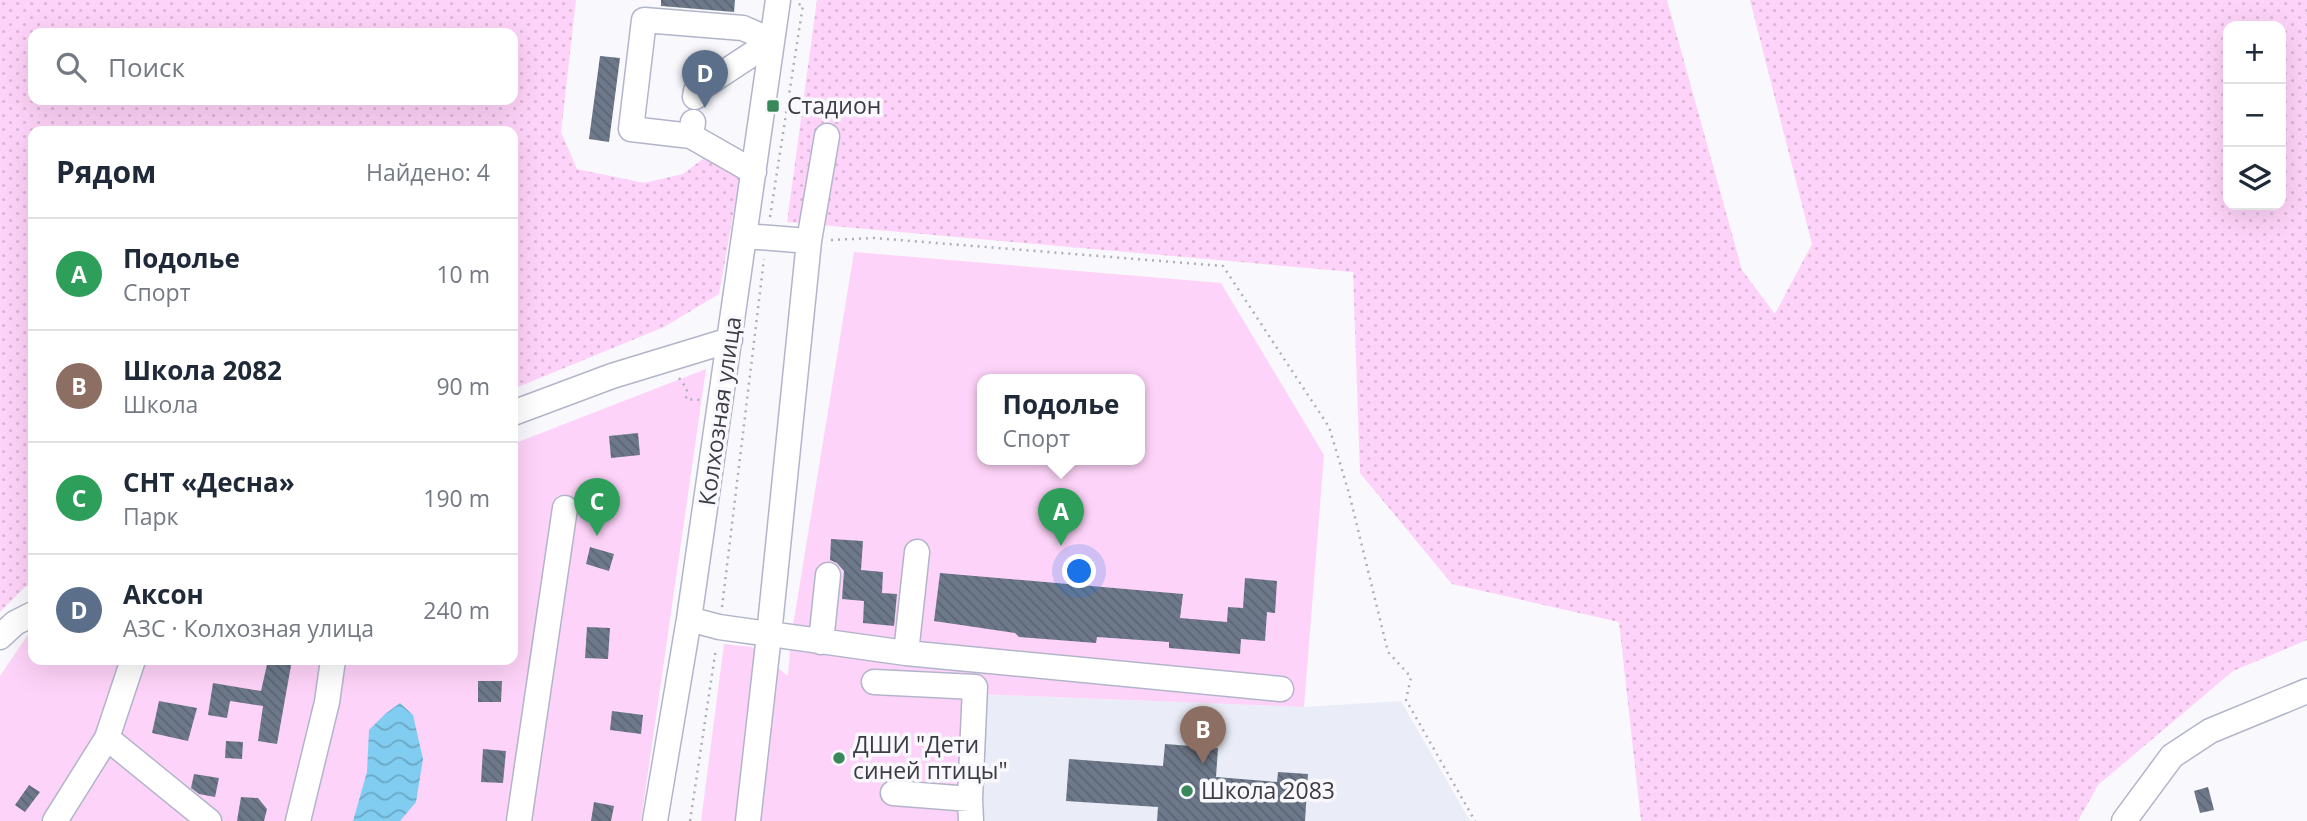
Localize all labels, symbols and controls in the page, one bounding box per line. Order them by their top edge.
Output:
map controls [2223,21,2286,210]
button: + [2223,21,2286,84]
search box [28,28,518,105]
icon: search [52,48,90,86]
text: Поиск [108,49,185,85]
pin: D [682,50,728,108]
button: − [2223,84,2286,147]
place label: Стадион [787,89,881,121]
marker: Стадион [765,98,781,114]
button: layers [2223,147,2286,210]
text: Рядом [56,151,156,192]
text: Найдено: 4 [366,156,490,188]
text: Подолье [123,240,240,276]
text: A [71,258,87,290]
text: 10 m [436,258,490,290]
text: Спорт [123,276,190,308]
street label: Колхозная улица [690,314,748,507]
text: Школа 2082 [123,352,282,388]
text: B [71,370,87,402]
text: 90 m [436,370,490,402]
popup [977,374,1145,465]
text: Подолье [1003,386,1119,422]
text: Школа [123,388,198,420]
text: Спорт [1003,422,1070,454]
text: СНТ «Десна» [123,464,295,500]
pin: C [574,478,620,536]
text: C [72,482,86,514]
text: 190 m [423,482,490,514]
pin: A [1038,488,1084,546]
text: Парк [123,500,178,532]
your location [1062,554,1096,588]
text: Аксон [123,576,204,612]
text: D [70,594,88,626]
text: 240 m [423,594,490,626]
text: АЗС · Колхозная улица [123,612,374,644]
pin: B [1180,706,1226,764]
place label: ДШИ "Дети синей птицы" [853,728,1008,786]
marker: ДШИ "Дети синей птицы" [831,750,847,766]
place label: Школа 2083 [1201,774,1335,806]
marker: Школа 2083 [1179,783,1195,799]

